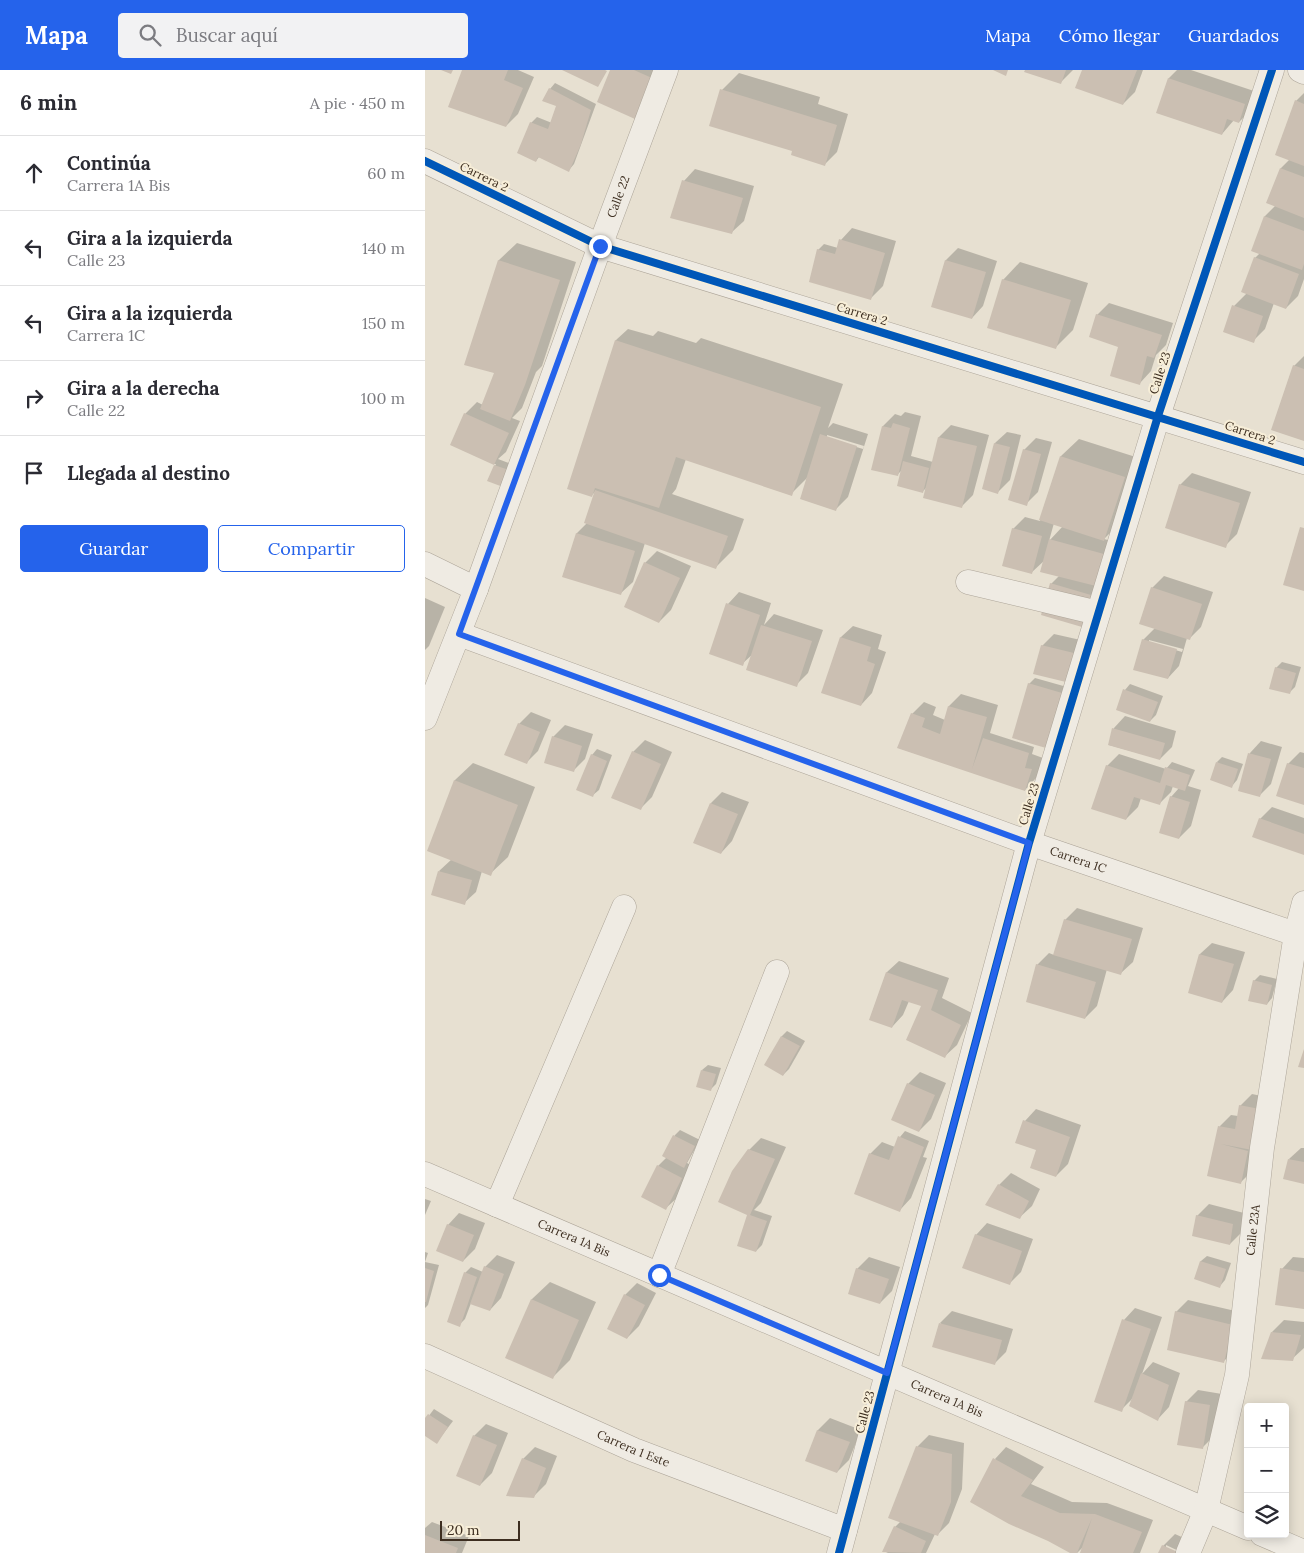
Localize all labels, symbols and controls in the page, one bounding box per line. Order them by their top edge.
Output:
search box [118,13,468,58]
text: Mapa [25,20,88,51]
icon: search [136,21,164,49]
text: Buscar aquí [176,23,278,47]
text: Mapa [985,24,1031,47]
text: Cómo llegar [1059,24,1160,47]
text: Guardados [1188,24,1279,47]
text: 6 min [20,89,77,116]
text: A pie · 450 m [310,93,405,113]
text: Continúa [67,151,151,175]
street label: Carrera 2 [457,158,511,195]
icon: ahead [20,159,48,187]
text: 60 m [367,163,405,183]
street label: Calle 22 [603,174,633,220]
text: Carrera 1A Bis [67,175,170,195]
text: Gira a la izquierda [67,226,233,250]
icon: left [20,234,48,262]
route end [589,235,612,258]
text: 140 m [362,238,405,258]
text: Calle 23 [67,250,125,270]
street label: Carrera 2 [835,299,889,328]
text: Gira a la izquierda [67,301,233,325]
icon: left [20,309,48,337]
text: 150 m [362,313,405,333]
text: Carrera 1C [67,325,145,345]
street label: Calle 23 [1146,349,1174,396]
text: Gira a la derecha [67,376,220,400]
icon: right [20,384,48,412]
text: 100 m [361,388,405,408]
text: Calle 22 [67,400,125,420]
street label: Carrera 2 [1223,417,1277,448]
icon: arrive [20,459,48,487]
text: Llegada al destino [67,461,230,485]
button: Guardar [20,525,208,572]
button: Compartir [218,525,405,572]
street label: Calle 23 [1015,780,1042,827]
street label: Carrera 1C [1048,843,1109,876]
street label: Calle 23A [1242,1203,1263,1256]
street label: Carrera 1A Bis [535,1215,613,1260]
route start [648,1264,671,1287]
street label: Carrera 1A Bis [908,1376,986,1420]
street label: Calle 23 [852,1389,878,1435]
map controls [1244,1403,1289,1538]
button: + [1244,1403,1289,1448]
street label: Carrera 1 Este [595,1426,673,1470]
button: − [1244,1448,1289,1493]
button: layers [1244,1493,1289,1538]
scale bar [440,1518,520,1541]
text: 20 m [447,1521,479,1539]

